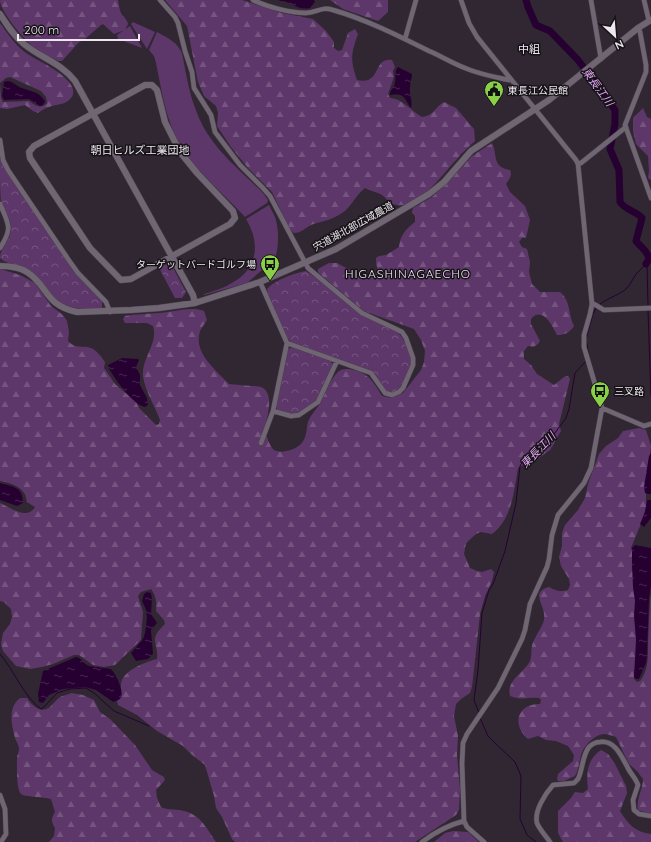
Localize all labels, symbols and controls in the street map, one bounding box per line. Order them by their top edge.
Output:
scale bar [18,16,139,42]
north arrow [595,16,635,56]
text: 200 m [24,22,59,37]
text: N [613,37,626,53]
district label: 中組 [518,42,540,56]
water label: 東長江川 [579,65,617,110]
public building icon: 東長江公民館 [483,79,505,107]
place label: 東長江公民館 [508,84,568,97]
district label: 朝日ヒルズ工業団地 [91,143,190,157]
street label: 宍道湖北部広域農道 [311,199,396,254]
bus stop icon: ターゲットバードゴルフ場 [259,253,281,281]
place label: ターゲットバードゴルフ場 [136,258,256,271]
district label: HIGASHINAGAECHO [345,266,471,281]
bus stop icon: 三叉路 [589,380,611,408]
place label: 三叉路 [614,385,644,398]
water label: 東長江川 [518,429,559,471]

